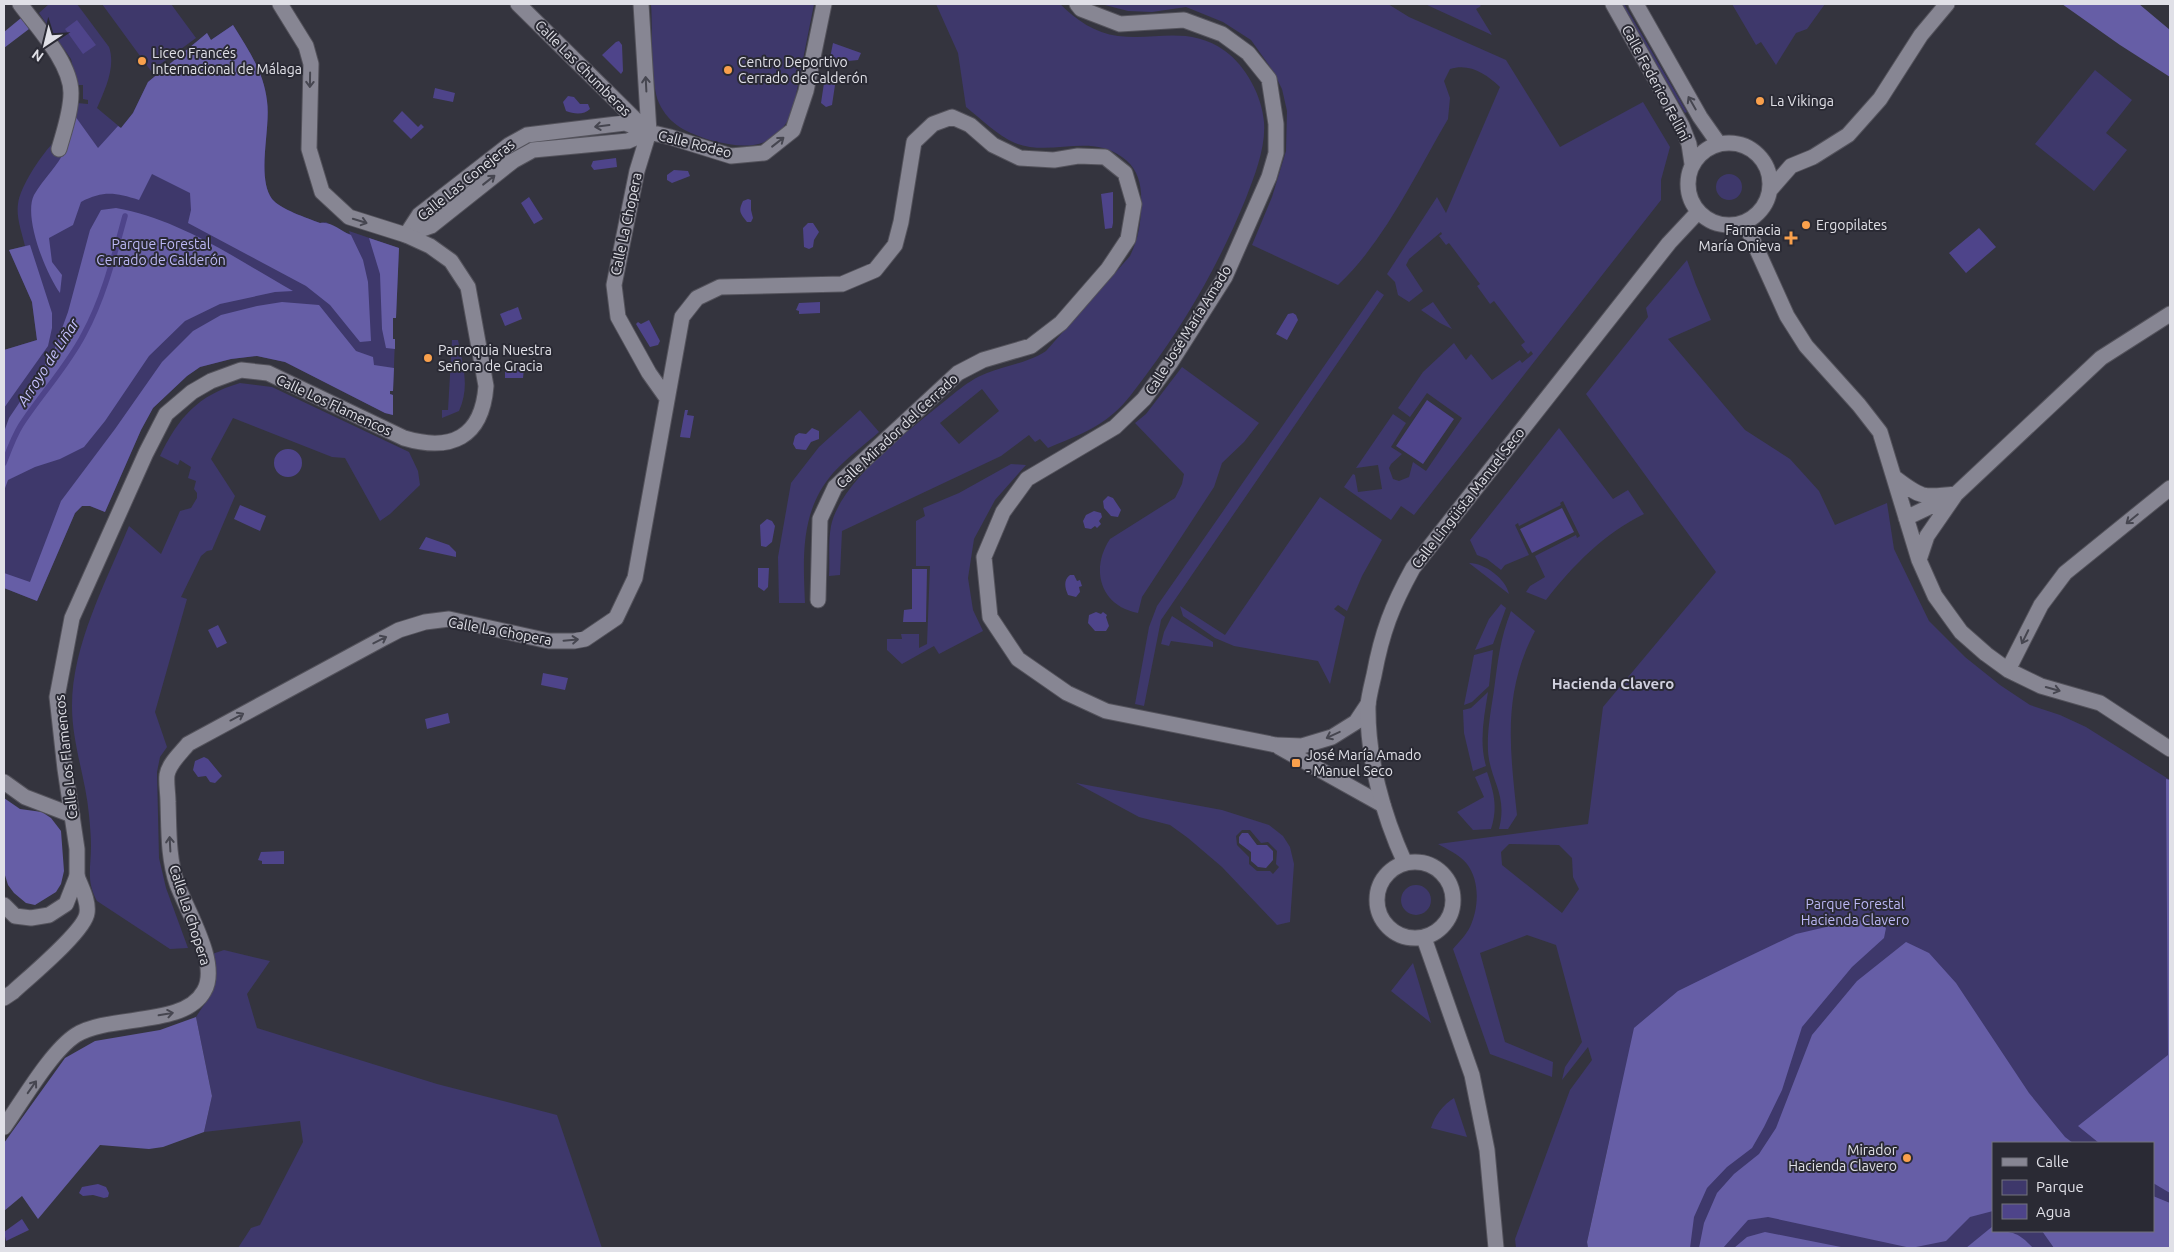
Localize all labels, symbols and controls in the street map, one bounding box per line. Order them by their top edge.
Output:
street label: Calle Las Chumberas [532,17,634,119]
north arrow [20,20,70,70]
street label: Calle Federico Fellini [1619,22,1693,144]
place label: Liceo Francés Internacional de Málaga [152,45,302,77]
text: N [29,46,46,65]
place label: Centro Deportivo Cerrado de Calderón [738,54,868,86]
marker: Liceo Francés Internacional de Málaga [136,55,148,67]
marker: Centro Deportivo Cerrado de Calderón [722,64,734,76]
one-way arrow [306,71,315,87]
one-way arrow [641,76,650,92]
place label: La Vikinga [1770,93,1834,109]
marker: La Vikinga [1754,95,1766,107]
one-way arrow [1687,97,1697,111]
one-way arrow [594,121,610,131]
street label: Calle Rodeo [657,127,733,161]
street label: Calle Las Conejeras [414,136,518,224]
one-way arrow [771,137,784,148]
street label: Calle La Chopera [607,171,645,277]
one-way arrow [482,174,495,185]
one-way arrow [352,216,368,226]
place label: Ergopilates [1816,217,1887,233]
marker: Ergopilates [1800,219,1812,231]
place label: Farmacia María Onieva [1699,222,1781,254]
marker: Farmacia María Onieva [1785,232,1797,244]
park label: Parque Forestal Cerrado de Calderón [96,236,226,268]
street label: Calle José María Amado [1142,262,1234,398]
water label: Arroyo de Liñar [13,314,83,410]
place label: Parroquia Nuestra Señora de Gracia [438,342,552,374]
marker: Parroquia Nuestra Señora de Gracia [422,352,434,364]
street label: Calle Mirador del Cerrado [833,370,961,492]
street label: Calle Los Flamencos [274,371,394,439]
street label: Calle Lingüista Manuel Seco [1408,425,1528,571]
one-way arrow [2126,513,2139,524]
street label: Calle La Chopera [447,614,553,648]
one-way arrow [2020,629,2029,644]
one-way arrow [372,635,387,645]
one-way arrow [563,636,579,645]
district label: Hacienda Clavero [1552,675,1674,692]
one-way arrow [2044,685,2060,695]
street label: Calle Los Flamencos [51,694,81,820]
one-way arrow [229,712,244,722]
one-way arrow [1326,731,1341,741]
place label: José María Amado - Manuel Seco [1306,747,1421,779]
marker: José María Amado - Manuel Seco [1290,757,1302,769]
one-way arrow [165,836,174,852]
street label: Calle La Chopera [166,863,214,967]
park label: Parque Forestal Hacienda Clavero [1801,896,1909,928]
one-way arrow [158,1009,174,1019]
one-way arrow [27,1080,37,1094]
place label: Mirador Hacienda Clavero [1788,1142,1898,1174]
legend [1992,1142,2154,1232]
marker: Mirador Hacienda Clavero [1901,1152,1913,1164]
text: Calle [2036,1153,2069,1170]
text: Parque [2036,1178,2084,1195]
text: Agua [2036,1203,2071,1220]

